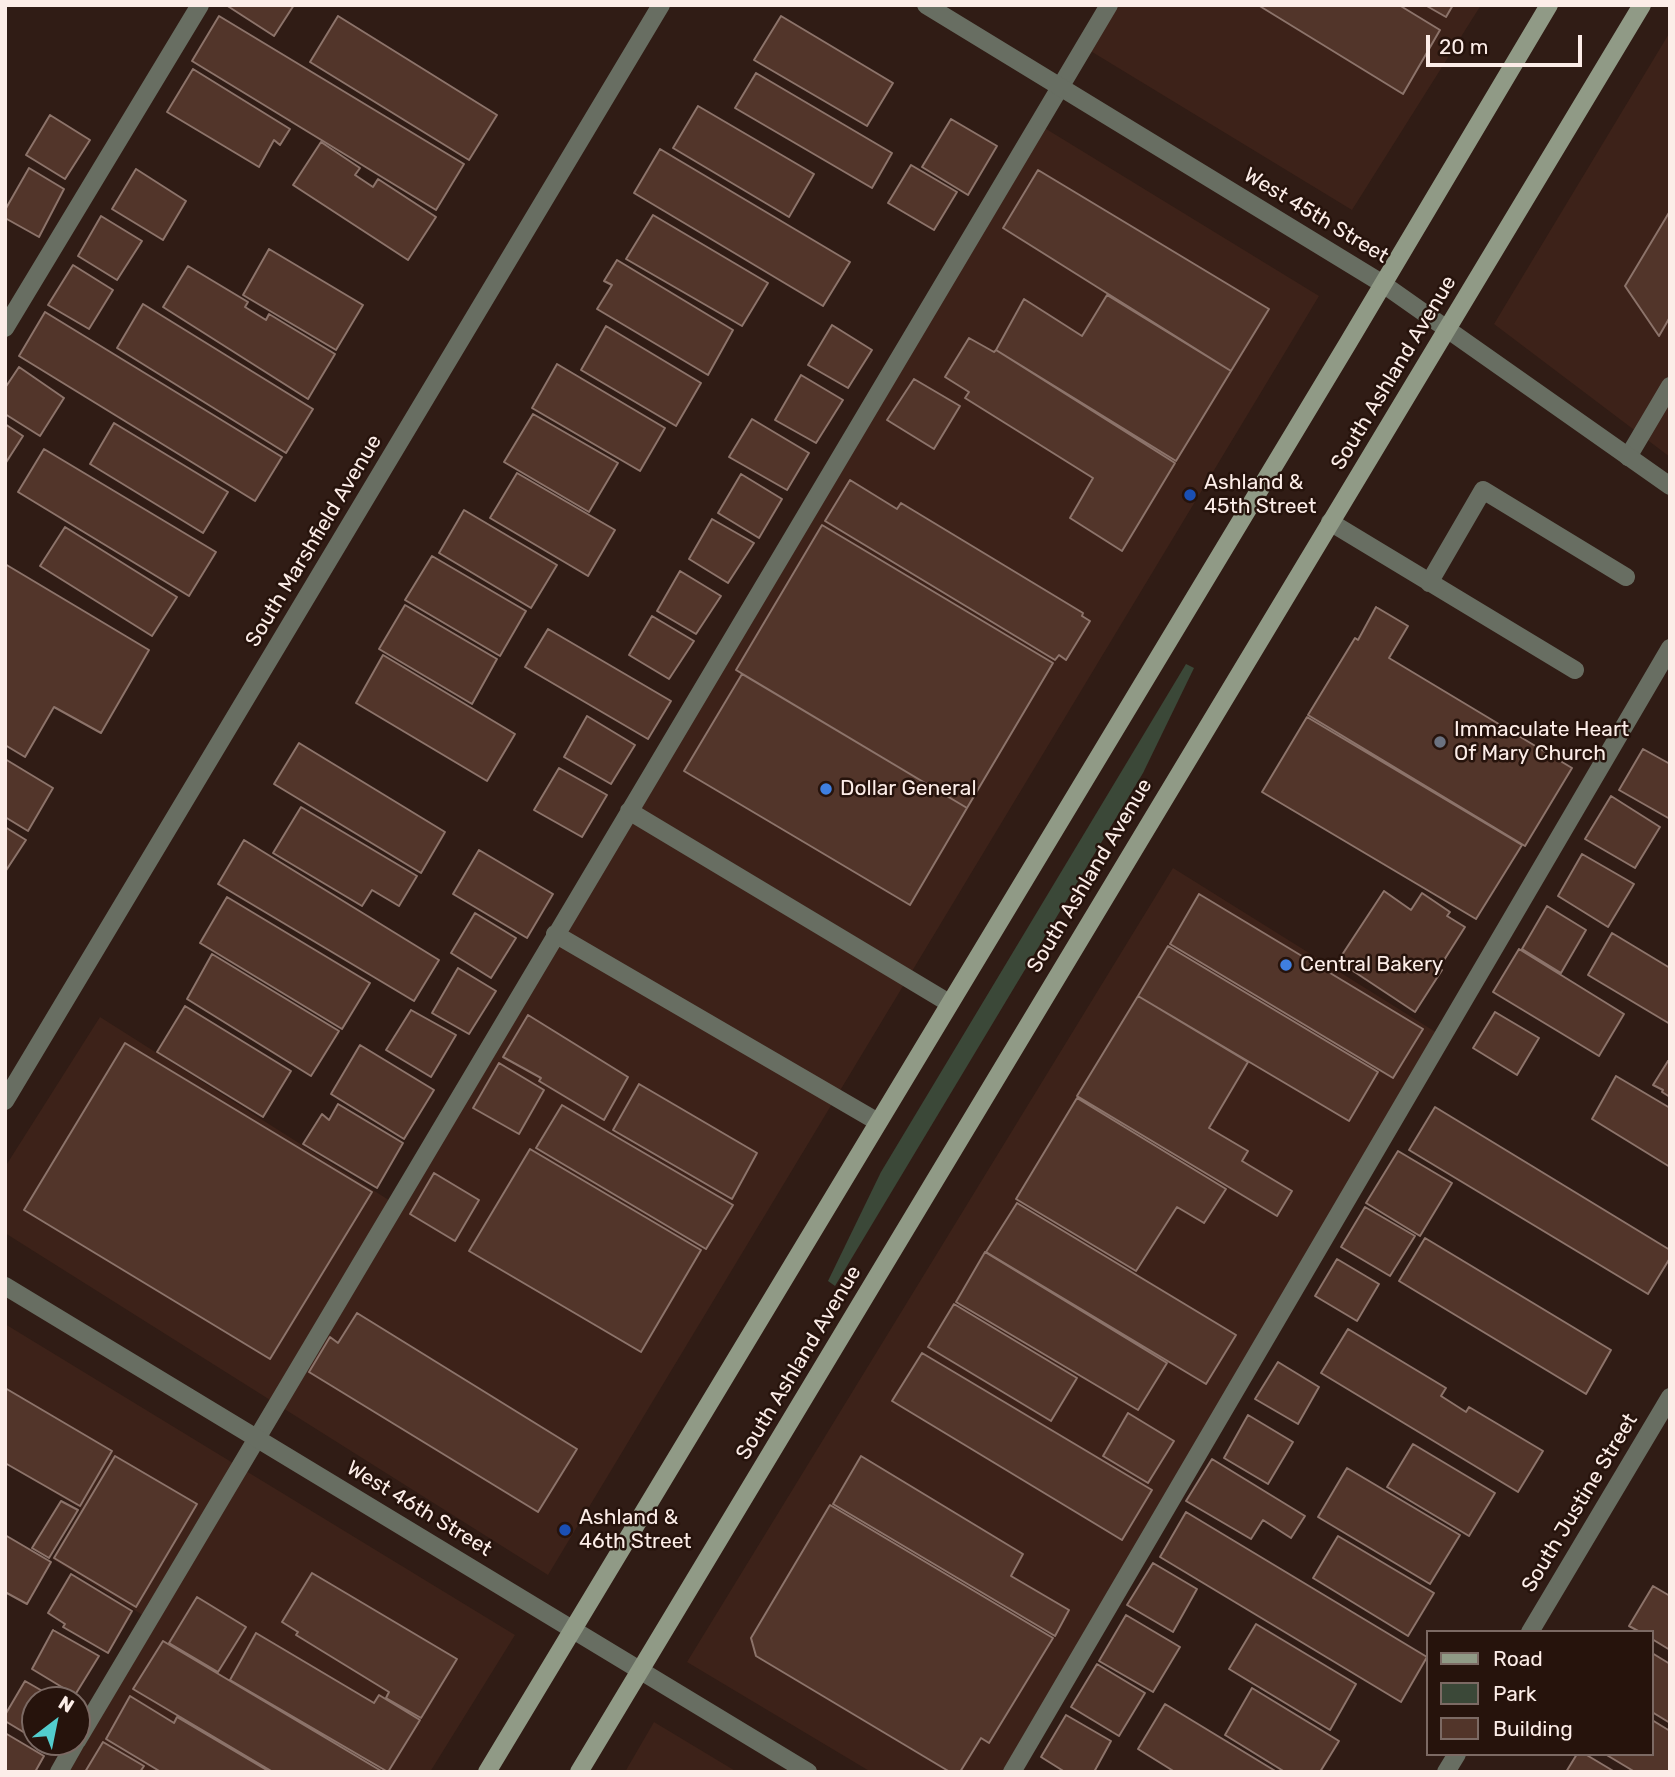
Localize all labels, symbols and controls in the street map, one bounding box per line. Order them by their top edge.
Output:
scale bar [1430,21,1586,65]
text: 20 m [1439,34,1488,59]
street label: West 45th Street [1239,163,1393,269]
street label: South Ashland Avenue [1326,271,1462,475]
street label: South Marshfield Avenue [241,430,387,652]
place label: Ashland & 45th Street [1204,470,1316,520]
marker: Ashland & 45th Street [1182,487,1198,503]
place label: Immaculate Heart Of Mary Church [1454,717,1629,767]
marker: Immaculate Heart Of Mary Church [1432,734,1448,750]
street label: South Ashland Avenue [1022,774,1158,978]
place label: Dollar General [840,776,976,802]
marker: Dollar General [818,781,834,797]
place label: Central Bakery [1300,952,1443,978]
marker: Central Bakery [1278,957,1294,973]
street label: South Ashland Avenue [731,1261,867,1465]
street label: South Justine Street [1517,1409,1643,1597]
street label: West 46th Street [342,1456,496,1562]
place label: Ashland & 46th Street [579,1505,692,1555]
marker: Ashland & 46th Street [557,1522,573,1538]
legend [1426,1630,1654,1756]
text: Road [1493,1646,1543,1671]
text: Park [1493,1681,1537,1706]
north arrow [21,1686,91,1756]
text: N [54,1691,78,1718]
text: Building [1493,1716,1573,1741]

